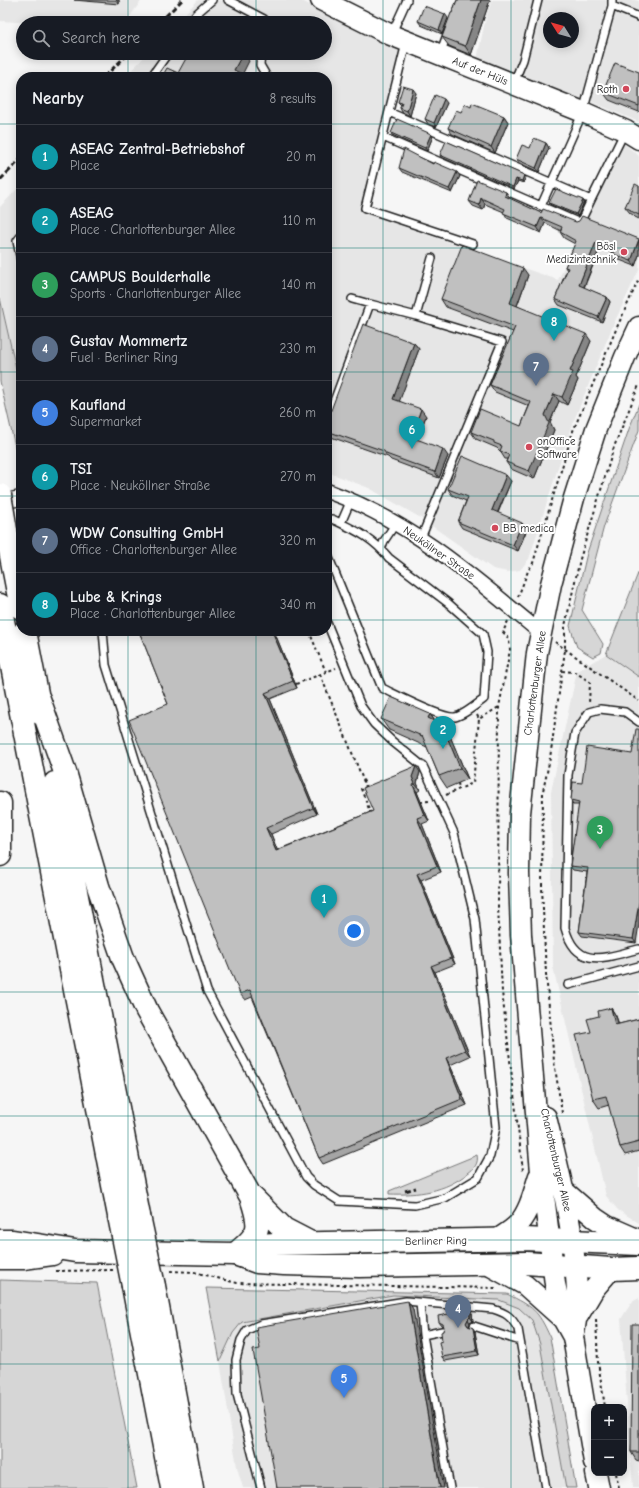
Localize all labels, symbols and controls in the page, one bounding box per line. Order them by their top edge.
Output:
north arrow [543,12,579,48]
search box [16,16,332,60]
icon: search [30,27,52,49]
text: Search here [62,29,140,47]
street label: Auf der Hüls [450,54,510,88]
place label: Roth [597,83,618,96]
marker: Roth [621,84,631,94]
text: Nearby [32,89,83,108]
text: 8 results [270,91,316,106]
text: ASEAG Zentral-Betriebshof [70,140,244,158]
text: 1 [42,149,48,164]
text: 20 m [286,149,316,164]
text: Place [70,158,100,173]
text: ASEAG [70,204,114,222]
text: 2 [42,213,48,228]
text: 110 m [283,213,316,228]
text: Place · Charlottenburger Allee [70,222,235,237]
place label: Bösl Medizintechnik [546,240,617,266]
marker: Bösl Medizintechnik [619,247,629,257]
text: CAMPUS Boulderhalle [70,268,211,286]
text: 3 [42,277,48,292]
text: 140 m [282,277,316,292]
text: Sports · Charlottenburger Allee [70,286,241,301]
pin: 8 [541,308,567,341]
text: Gustav Mommertz [70,332,187,350]
text: 4 [42,341,48,356]
text: 230 m [280,341,316,356]
text: Fuel · Berliner Ring [70,350,178,365]
pin: 7 [523,353,549,386]
text: Kaufland [70,396,126,414]
text: 5 [42,405,48,420]
text: 260 m [279,405,316,420]
text: Supermarket [70,414,141,429]
pin: 6 [399,416,425,449]
place label: onOffice Software [537,435,577,461]
marker: onOffice Software [524,442,534,452]
text: TSI [70,460,92,478]
text: 6 [42,469,48,484]
text: 270 m [280,469,316,484]
text: Place · Neuköllner Straße [70,478,210,493]
place label: BB medica [503,522,554,535]
marker: BB medica [490,523,500,533]
text: WDW Consulting GmbH [70,524,224,542]
street label: Neuköllner Straße [401,524,478,583]
text: 7 [42,533,48,548]
text: 320 m [280,533,316,548]
text: Office · Charlottenburger Allee [70,542,237,557]
text: Lube & Krings [70,588,162,606]
text: 8 [42,597,48,612]
text: 340 m [280,597,316,612]
text: Place · Charlottenburger Allee [70,606,235,621]
street label: Charlottenburger Allee [521,629,549,736]
pin: 2 [430,716,456,749]
pin: 3 [587,816,613,849]
pin: 1 [311,885,337,918]
your location [344,921,364,941]
street label: Charlottenburger Allee [538,1107,574,1213]
street label: Berliner Ring [405,1234,467,1248]
pin: 4 [445,1295,471,1328]
pin: 5 [331,1365,357,1398]
map controls [591,1404,627,1476]
button: + [591,1404,627,1440]
button: − [591,1440,627,1476]

